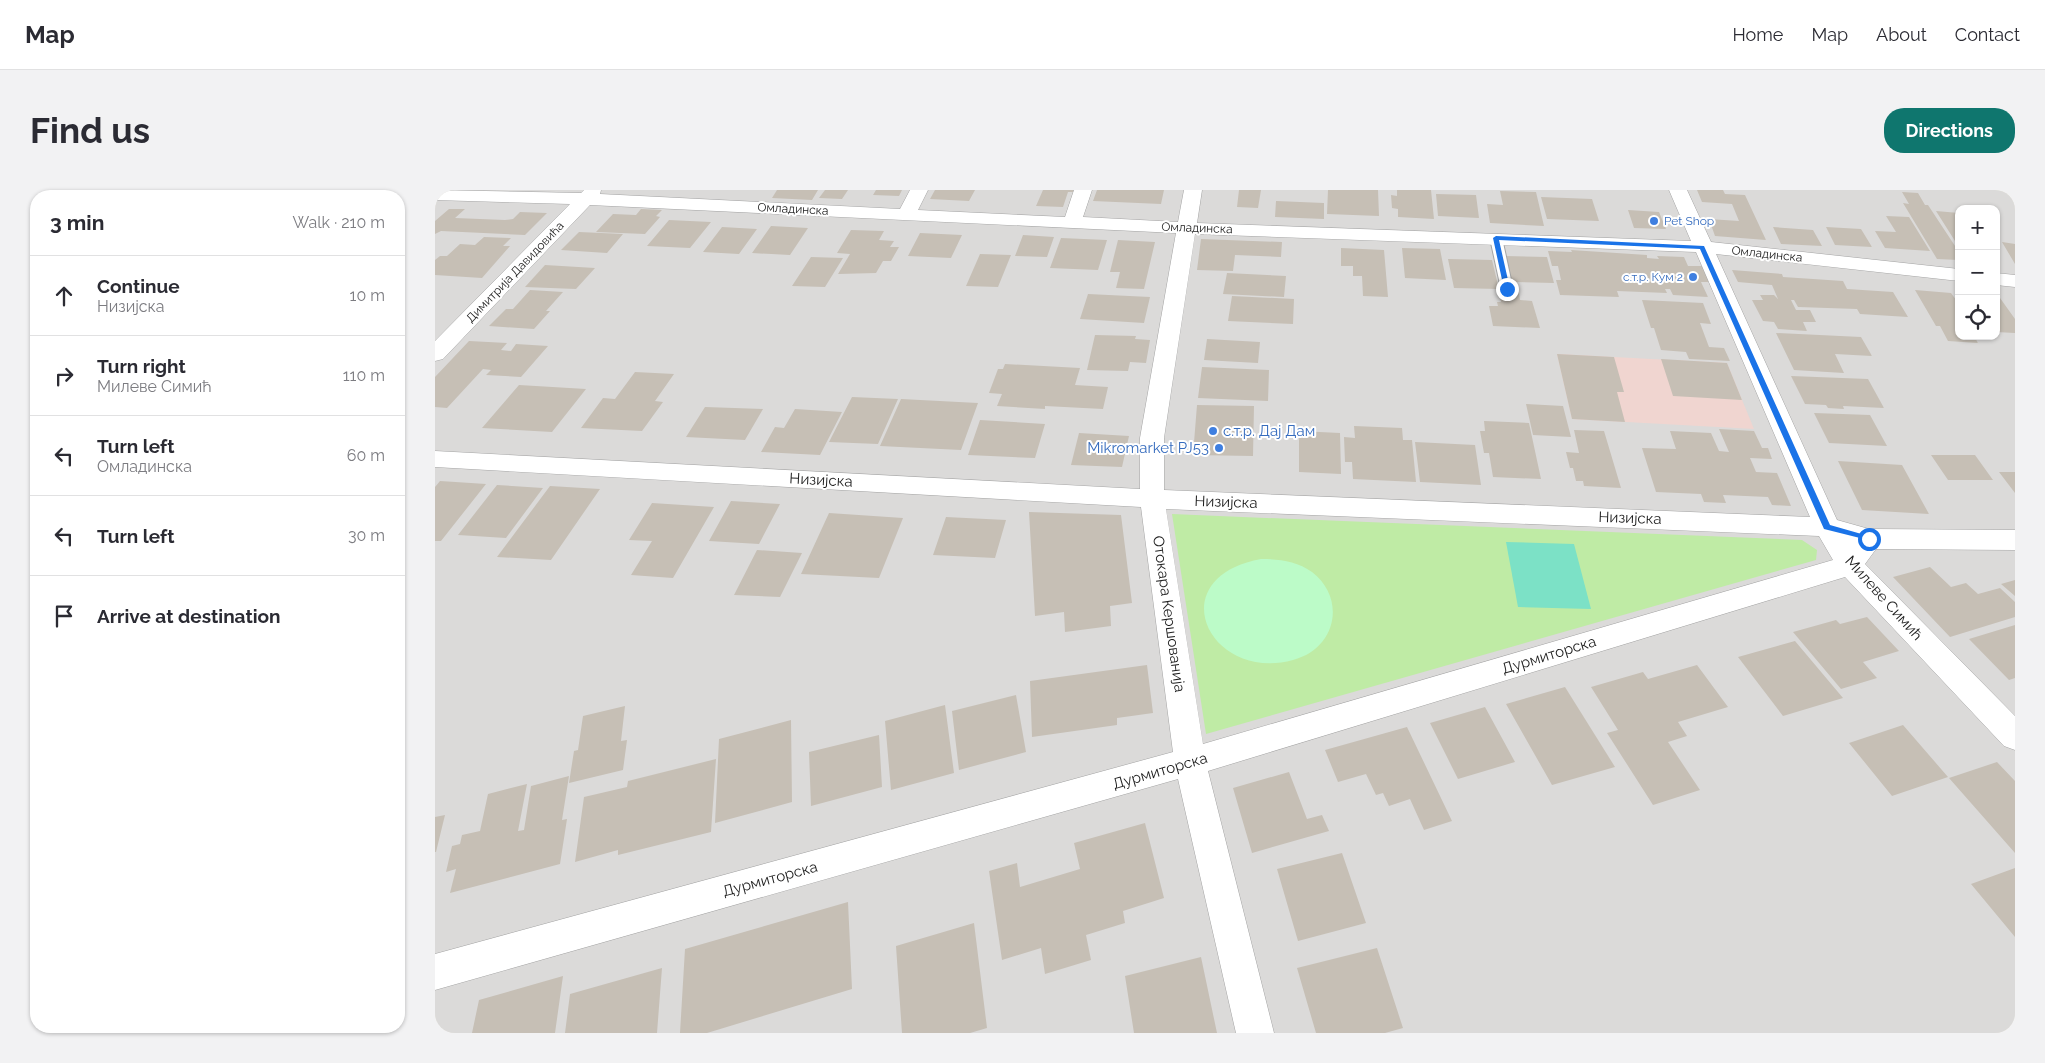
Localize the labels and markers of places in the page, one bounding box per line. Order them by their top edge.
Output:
place label: Pet Shop [1664,214,1714,228]
marker: Pet Shop [1648,215,1660,227]
place label: с.т.р. Кум 2 [1623,270,1683,284]
marker: с.т.р. Кум 2 [1687,271,1699,283]
place label: с.т.р. Дај Дам [1223,422,1315,440]
marker: с.т.р. Дај Дам [1207,425,1219,437]
place label: Mikromarket PJ53 [1087,439,1209,457]
marker: Mikromarket PJ53 [1213,442,1225,454]

